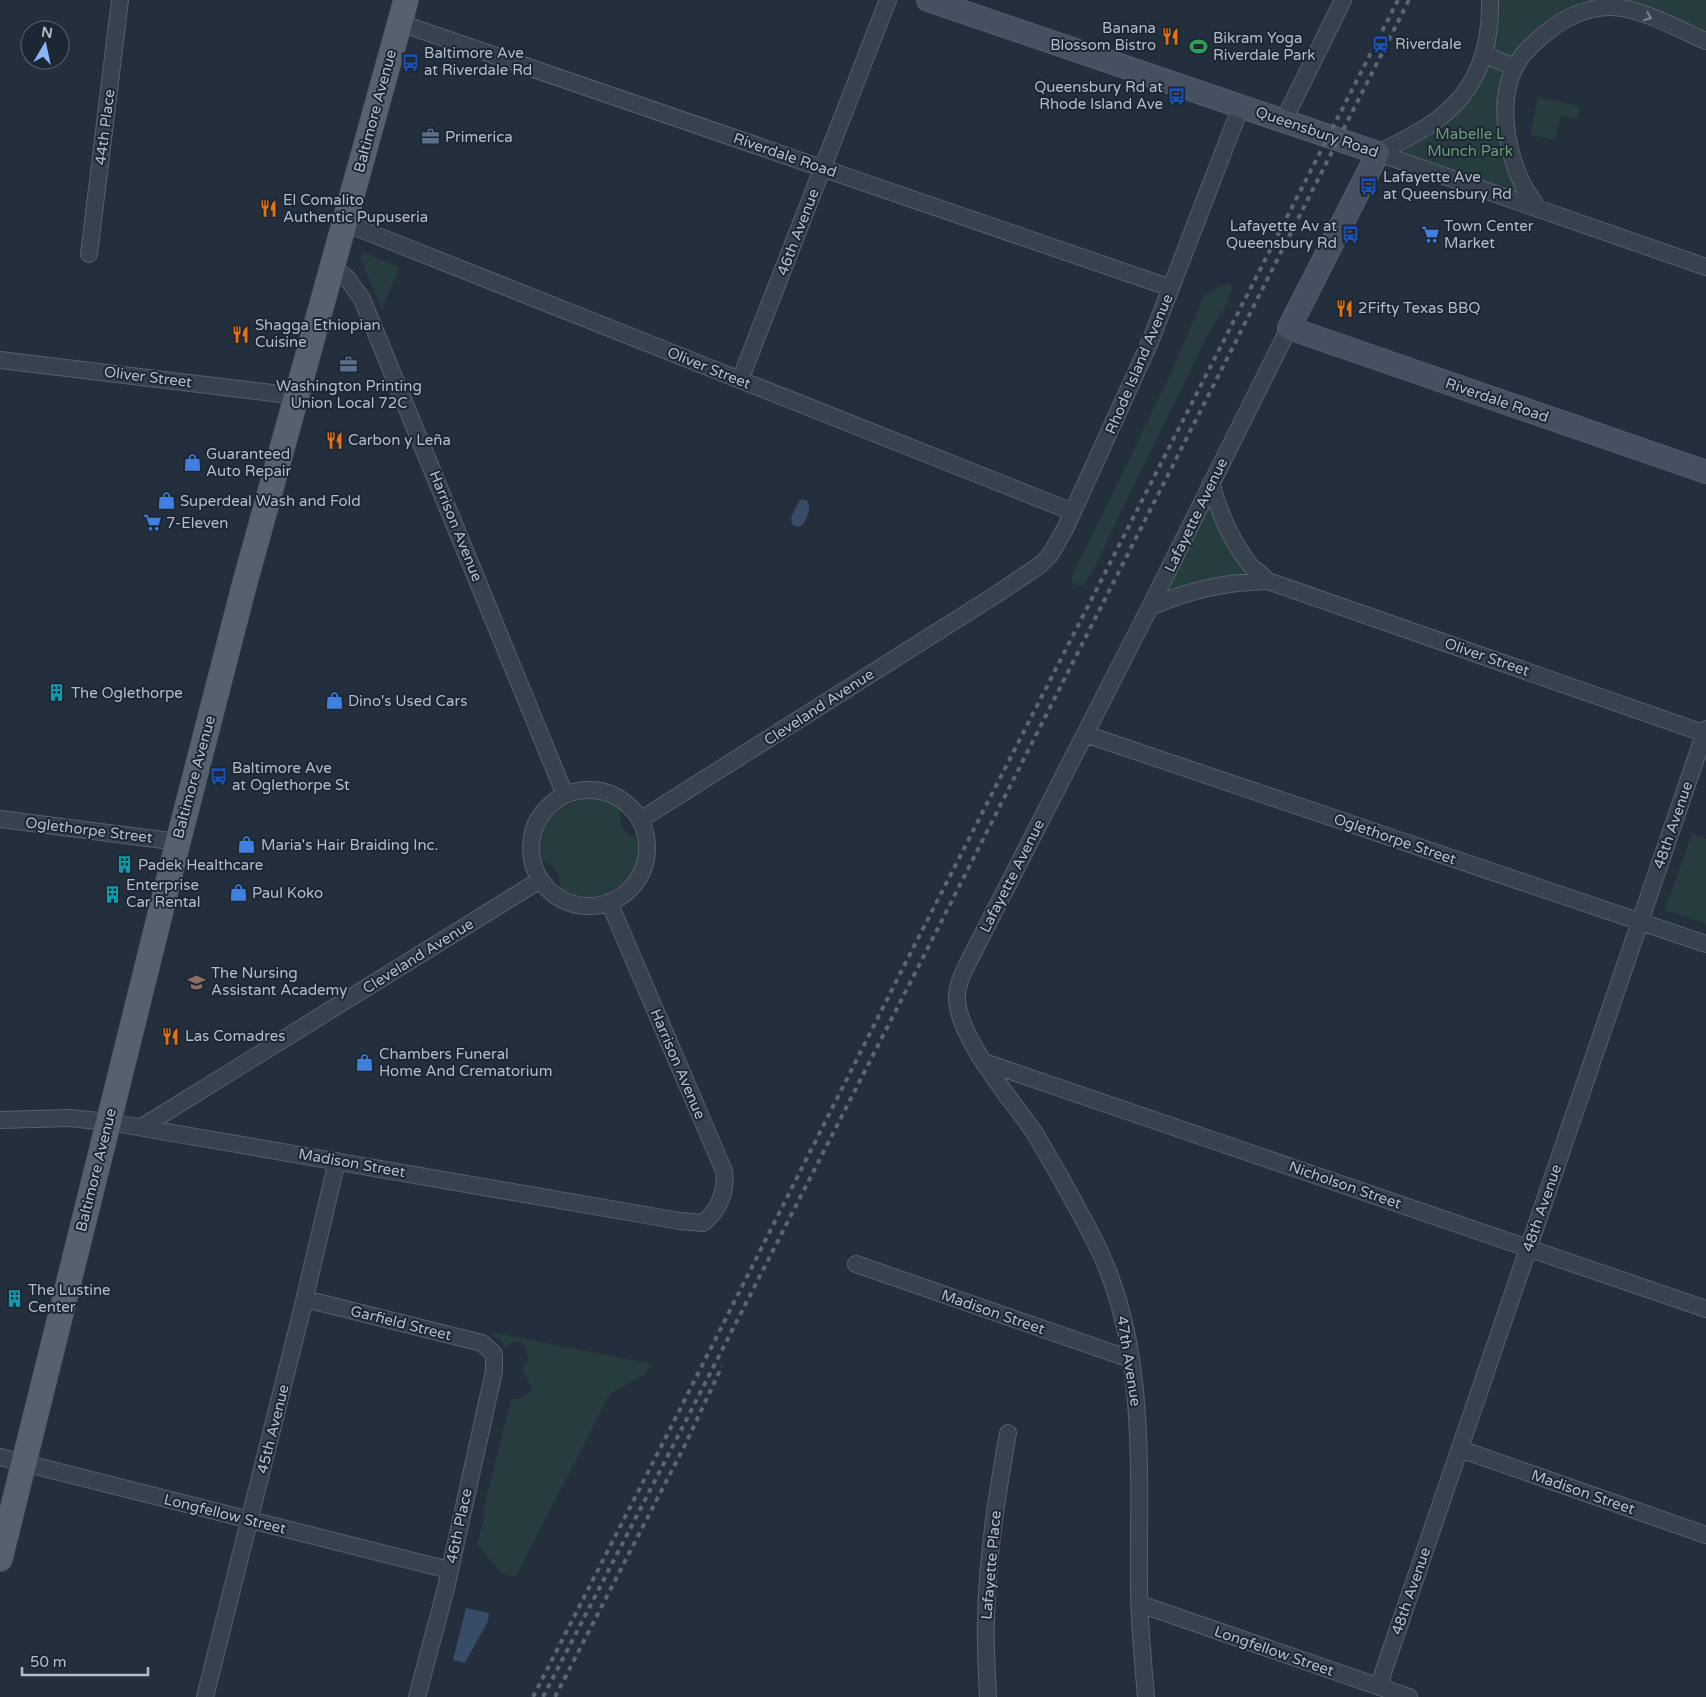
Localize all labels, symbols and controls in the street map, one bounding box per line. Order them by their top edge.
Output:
one-way arrow [1643,11,1652,21]
place label: Banana Blossom Bistro [1050,19,1156,54]
north arrow [20,20,70,70]
text: N [40,23,54,42]
restaurant icon: Banana Blossom Bistro [1160,27,1180,47]
place label: Bikram Yoga Riverdale Park [1213,29,1315,64]
station icon: Riverdale [1371,34,1391,54]
place label: Riverdale [1395,35,1461,53]
sports icon: Bikram Yoga Riverdale Park [1189,37,1209,57]
place label: Baltimore Ave at Riverdale Rd [424,44,532,79]
street label: Baltimore Avenue [350,48,400,174]
bus stop icon: Baltimore Ave at Riverdale Rd [400,52,420,72]
place label: Queensbury Rd at Rhode Island Ave [1034,78,1163,113]
bus stop icon: Queensbury Rd at Rhode Island Ave [1167,86,1187,106]
street label: 44th Place [91,88,119,166]
street label: Queensbury Road [1253,103,1381,161]
park label: Mabelle L Munch Park [1427,125,1513,160]
office icon: Primerica [421,127,441,147]
place label: Primerica [445,128,513,146]
street label: Riverdale Road [731,129,839,181]
place label: Lafayette Ave at Queensbury Rd [1383,168,1512,203]
bus stop icon: Lafayette Ave at Queensbury Rd [1359,176,1379,196]
street label: 46th Avenue [773,186,823,278]
place label: El Comalito Authentic Pupuseria [283,191,428,226]
restaurant icon: El Comalito Authentic Pupuseria [259,199,279,219]
place label: Lafayette Av at Queensbury Rd [1226,217,1337,252]
place label: Town Center Market [1444,217,1534,252]
bus stop icon: Lafayette Av at Queensbury Rd [1341,225,1361,245]
supermarket icon: Town Center Market [1420,225,1440,245]
street label: Rhode Island Avenue [1101,291,1177,437]
restaurant icon: 2Fifty Texas BBQ [1334,298,1354,318]
place label: 2Fifty Texas BBQ [1358,299,1481,317]
place label: Shagga Ethiopian Cuisine [255,316,381,351]
restaurant icon: Shagga Ethiopian Cuisine [231,324,251,344]
street label: Oliver Street [665,343,754,393]
office icon: Washington Printing Union Local 72C [339,355,359,375]
street label: Oliver Street [103,363,193,391]
street label: Riverdale Road [1443,374,1551,426]
place label: Washington Printing Union Local 72C [276,377,422,412]
restaurant icon: Carbon y Leña [324,430,344,450]
place label: Carbon y Leña [348,431,451,449]
place label: Guaranteed Auto Repair [206,445,292,480]
shop icon: Guaranteed Auto Repair [182,453,202,473]
street label: Lafayette Avenue [1161,455,1231,575]
street label: Harrison Avenue [426,468,486,584]
shop icon: Superdeal Wash and Fold [156,491,176,511]
place label: Superdeal Wash and Fold [180,492,361,510]
supermarket icon: 7-Eleven [142,513,162,533]
place label: 7-Eleven [166,514,228,532]
street label: Oliver Street [1442,634,1532,680]
street label: Cleveland Avenue [761,665,877,749]
building icon: The Oglethorpe [47,683,67,703]
place label: The Oglethorpe [71,684,183,702]
shop icon: Dino's Used Cars [324,691,344,711]
place label: Dino's Used Cars [348,692,467,710]
street label: Baltimore Avenue [169,714,219,840]
place label: Baltimore Ave at Oglethorpe St [232,759,350,794]
bus stop icon: Baltimore Ave at Oglethorpe St [208,767,228,787]
street label: 48th Avenue [1650,779,1696,871]
street label: Oglethorpe Street [1332,810,1459,868]
street label: Oglethorpe Street [24,813,154,847]
street label: Lafayette Avenue [976,816,1048,936]
shop icon: Maria's Hair Braiding Inc. [237,835,257,855]
place label: Maria's Hair Braiding Inc. [261,836,438,854]
building icon: Padek Healthcare [114,855,134,875]
place label: Padek Healthcare [138,856,263,874]
place label: Enterprise Car Rental [126,876,201,911]
shop icon: Paul Koko [228,883,248,903]
building icon: Enterprise Car Rental [102,884,122,904]
place label: Paul Koko [252,884,323,902]
street label: Cleveland Avenue [359,915,477,997]
place label: The Nursing Assistant Academy [211,964,347,999]
school or university icon: The Nursing Assistant Academy [187,972,207,992]
street label: Harrison Avenue [647,1006,709,1122]
restaurant icon: Las Comadres [161,1026,181,1046]
place label: Las Comadres [185,1027,285,1045]
place label: Chambers Funeral Home And Crematorium [379,1045,552,1080]
shop icon: Chambers Funeral Home And Crematorium [355,1053,375,1073]
street label: Baltimore Avenue [72,1106,120,1234]
street label: Madison Street [297,1145,407,1181]
street label: Nicholson Street [1286,1157,1404,1213]
street label: 48th Avenue [1519,1162,1565,1254]
place label: The Lustine Center [28,1281,111,1316]
street label: Madison Street [939,1286,1047,1338]
building icon: The Lustine Center [4,1289,24,1309]
street label: Garfield Street [349,1302,454,1344]
street label: 47th Avenue [1113,1315,1145,1407]
street label: 45th Avenue [253,1383,293,1475]
street label: Madison Street [1529,1466,1637,1518]
street label: 46th Place [442,1487,476,1565]
street label: Longfellow Street [162,1490,288,1538]
street label: Lafayette Place [977,1510,1005,1620]
street label: 48th Avenue [1388,1545,1434,1637]
street label: Longfellow Street [1212,1622,1336,1680]
scale bar [22,1644,149,1676]
text: 50 m [30,1653,67,1671]

